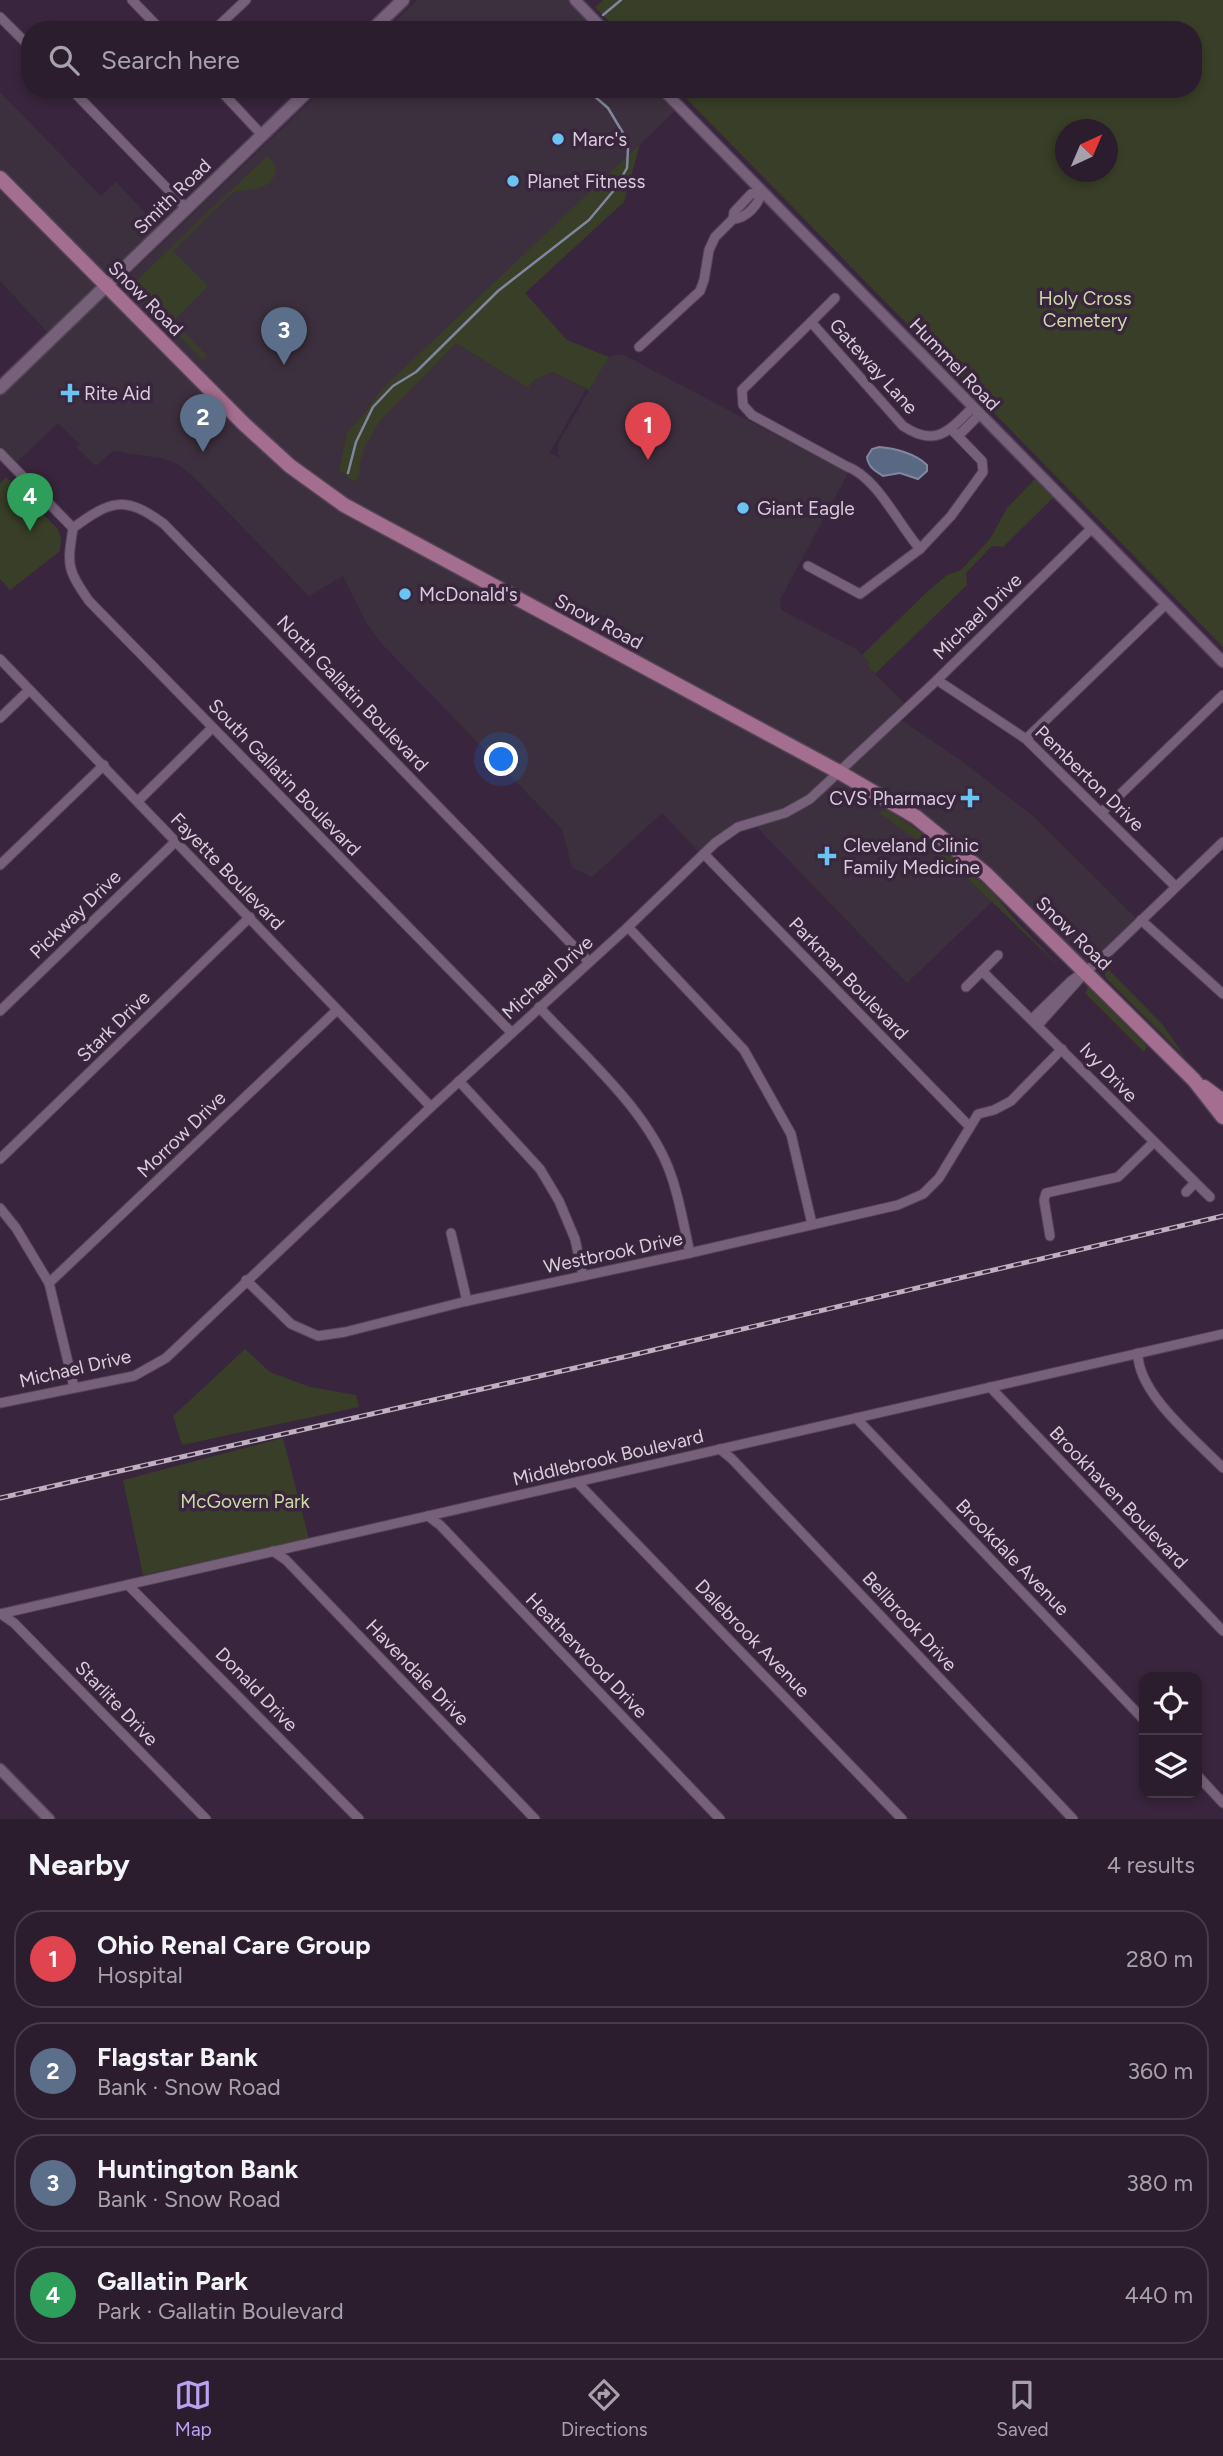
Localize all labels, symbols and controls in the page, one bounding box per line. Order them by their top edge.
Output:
search box [21,21,1202,98]
icon: search [45,41,83,79]
text: Search here [101,44,240,76]
north arrow [1055,119,1118,182]
place label: Marc's [572,128,627,151]
marker: Marc's [550,131,566,147]
street label: Smith Road [129,154,216,239]
place label: Planet Fitness [527,170,645,193]
marker: Planet Fitness [505,173,521,189]
street label: Snow Road [103,256,188,341]
park label: Holy Cross Cemetery [1039,287,1132,332]
pin: 3 [261,307,307,365]
street label: Hummel Road [905,313,1005,416]
street label: Gateway Lane [825,314,923,419]
place label: Rite Aid [84,382,151,405]
marker: Rite Aid [62,385,78,401]
pin: 2 [180,394,226,452]
pin: 1 [625,402,671,460]
pin: 4 [7,473,53,531]
place label: Giant Eagle [757,497,855,520]
marker: Giant Eagle [735,500,751,516]
street label: Michael Drive [928,568,1026,664]
place label: McDonald's [419,583,518,606]
marker: McDonald's [397,586,413,602]
street label: Snow Road [551,589,647,654]
street label: North Gallatin Boulevard [272,610,433,776]
street label: South Gallatin Boulevard [204,694,366,861]
street label: Pemberton Drive [1030,721,1149,836]
your location [484,742,518,776]
place label: CVS Pharmacy [829,787,956,810]
marker: CVS Pharmacy [962,790,978,806]
street label: Fayette Boulevard [166,808,289,935]
place label: Cleveland Clinic Family Medicine [843,834,980,879]
marker: Cleveland Clinic Family Medicine [817,846,837,866]
street label: Pickway Drive [25,865,126,964]
street label: Snow Road [1031,892,1116,975]
street label: Parkman Boulevard [784,912,913,1045]
street label: Michael Drive [497,931,597,1024]
street label: Stark Drive [72,986,155,1067]
street label: Ivy Drive [1075,1038,1142,1107]
street label: Morrow Drive [132,1086,230,1182]
street label: Westbrook Drive [542,1227,685,1278]
street label: Michael Drive [17,1344,133,1393]
street label: Brookhaven Boulevard [1045,1421,1193,1573]
street label: Middlebrook Boulevard [510,1424,706,1491]
park label: McGovern Park [180,1490,311,1513]
street label: Brookdale Avenue [951,1494,1074,1621]
street label: Bellbrook Drive [858,1567,962,1676]
street label: Dalebrook Avenue [691,1575,815,1702]
street label: Heatherwood Drive [521,1588,652,1723]
street label: Havendale Drive [361,1615,474,1730]
street label: Donald Drive [211,1642,303,1736]
street label: Starlite Drive [70,1656,163,1751]
map controls [1139,1672,1202,1798]
button: locate [1139,1672,1202,1735]
button: layers [1139,1735,1202,1798]
text: Nearby [28,1846,130,1883]
text: 4 results [1107,1851,1195,1879]
text: Ohio Renal Care Group [97,1929,371,1961]
text: 1 [48,1945,58,1973]
text: 280 m [1126,1945,1193,1973]
text: Hospital [97,1961,183,1989]
text: Flagstar Bank [97,2041,258,2073]
text: 2 [46,2057,60,2085]
text: 360 m [1127,2057,1193,2085]
text: Bank · Snow Road [97,2073,281,2101]
text: Huntington Bank [97,2153,299,2185]
text: 3 [47,2169,59,2197]
text: 380 m [1126,2169,1193,2197]
text: Bank · Snow Road [97,2185,281,2213]
text: Gallatin Park [97,2265,248,2297]
text: 4 [46,2281,60,2309]
text: 440 m [1124,2281,1193,2309]
text: Park · Gallatin Boulevard [97,2297,344,2325]
tab: Map [174,2376,212,2441]
tab: Directions [561,2376,648,2441]
tab: Saved [996,2376,1049,2441]

